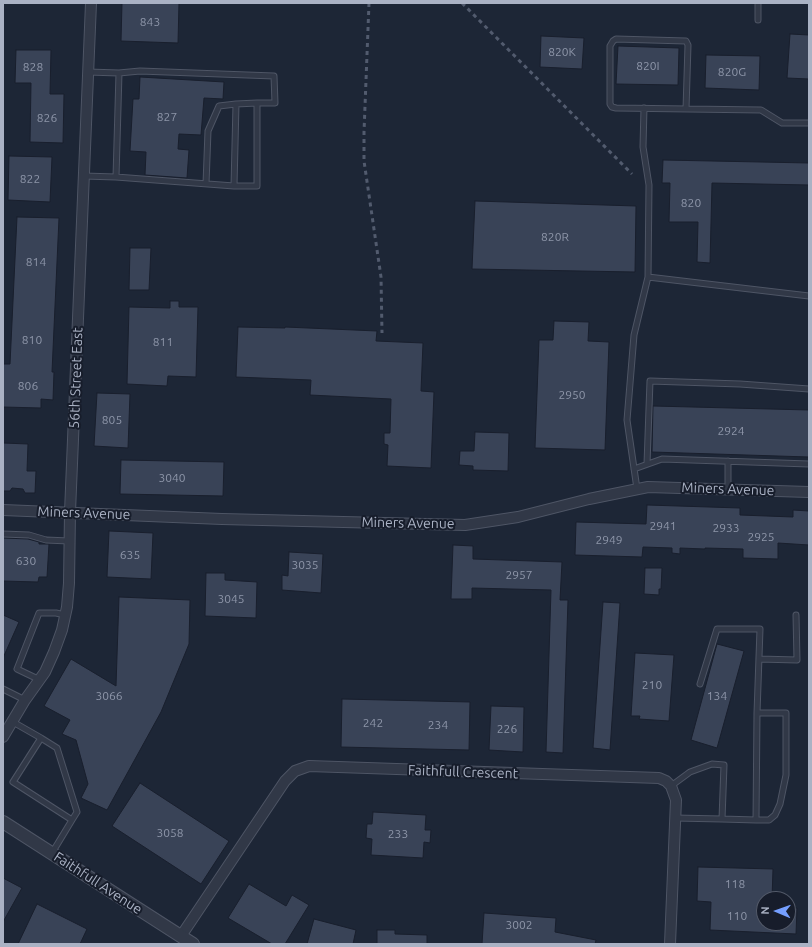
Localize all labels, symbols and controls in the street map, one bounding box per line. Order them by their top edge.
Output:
house number: 843 [140,15,160,29]
house number: 820K [548,45,576,59]
house number: 820I [636,59,660,73]
house number: 828 [23,60,43,74]
house number: 820G [718,65,746,79]
house number: 827 [157,110,177,124]
house number: 826 [37,111,57,125]
house number: 822 [20,172,40,186]
house number: 820 [681,196,701,210]
house number: 820R [541,230,569,244]
house number: 814 [26,255,46,269]
street label: 56th Street East [66,327,86,429]
house number: 810 [22,333,42,347]
house number: 811 [153,335,173,349]
house number: 806 [18,379,38,393]
house number: 2950 [558,388,586,402]
house number: 805 [102,413,122,427]
house number: 2924 [717,424,745,438]
house number: 3040 [158,471,186,485]
street label: Miners Avenue [681,479,775,499]
street label: Miners Avenue [37,503,131,523]
street label: Miners Avenue [361,514,455,532]
house number: 2941 [649,519,677,533]
house number: 2933 [712,521,740,535]
house number: 2925 [747,530,775,544]
house number: 2949 [595,533,623,547]
house number: 635 [120,548,140,562]
house number: 630 [16,554,36,568]
house number: 3035 [291,558,319,572]
house number: 2957 [505,568,533,582]
house number: 3045 [217,592,245,606]
house number: 210 [642,678,662,692]
house number: 3066 [95,689,123,703]
house number: 134 [707,689,727,703]
house number: 242 [363,716,383,730]
house number: 234 [428,718,448,732]
house number: 226 [497,722,517,736]
street label: Faithfull Crescent [408,762,518,782]
house number: 3058 [156,826,184,840]
house number: 233 [388,827,408,841]
street label: Faithfull Avenue [51,848,145,918]
house number: 118 [725,877,745,891]
north arrow [756,891,796,931]
text: N [759,906,771,915]
house number: 110 [727,909,747,923]
house number: 3002 [505,918,533,932]

